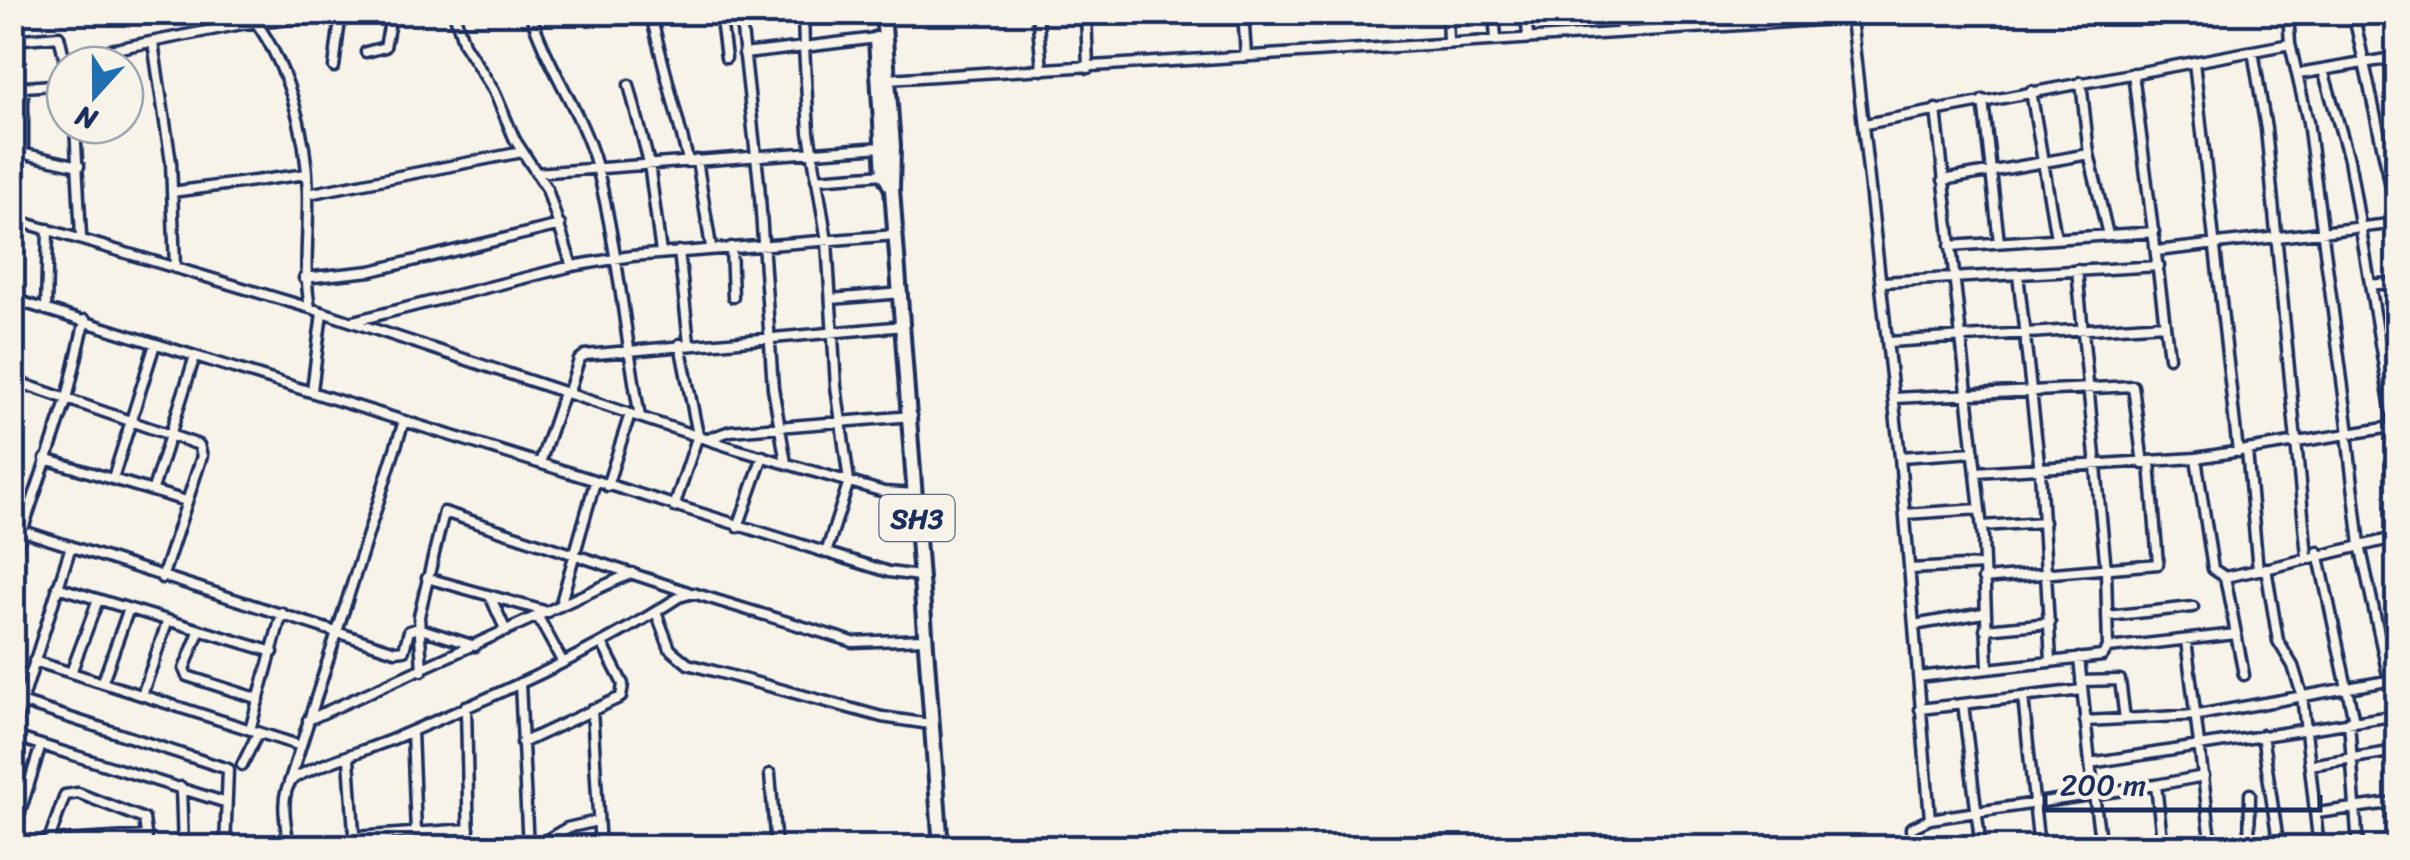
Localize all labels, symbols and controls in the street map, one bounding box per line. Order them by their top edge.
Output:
north arrow [45,45,145,145]
text: N [68,91,105,145]
road number: SH3 [880,495,954,541]
scale bar [2045,750,2320,812]
text: 200 m [2060,758,2146,812]

